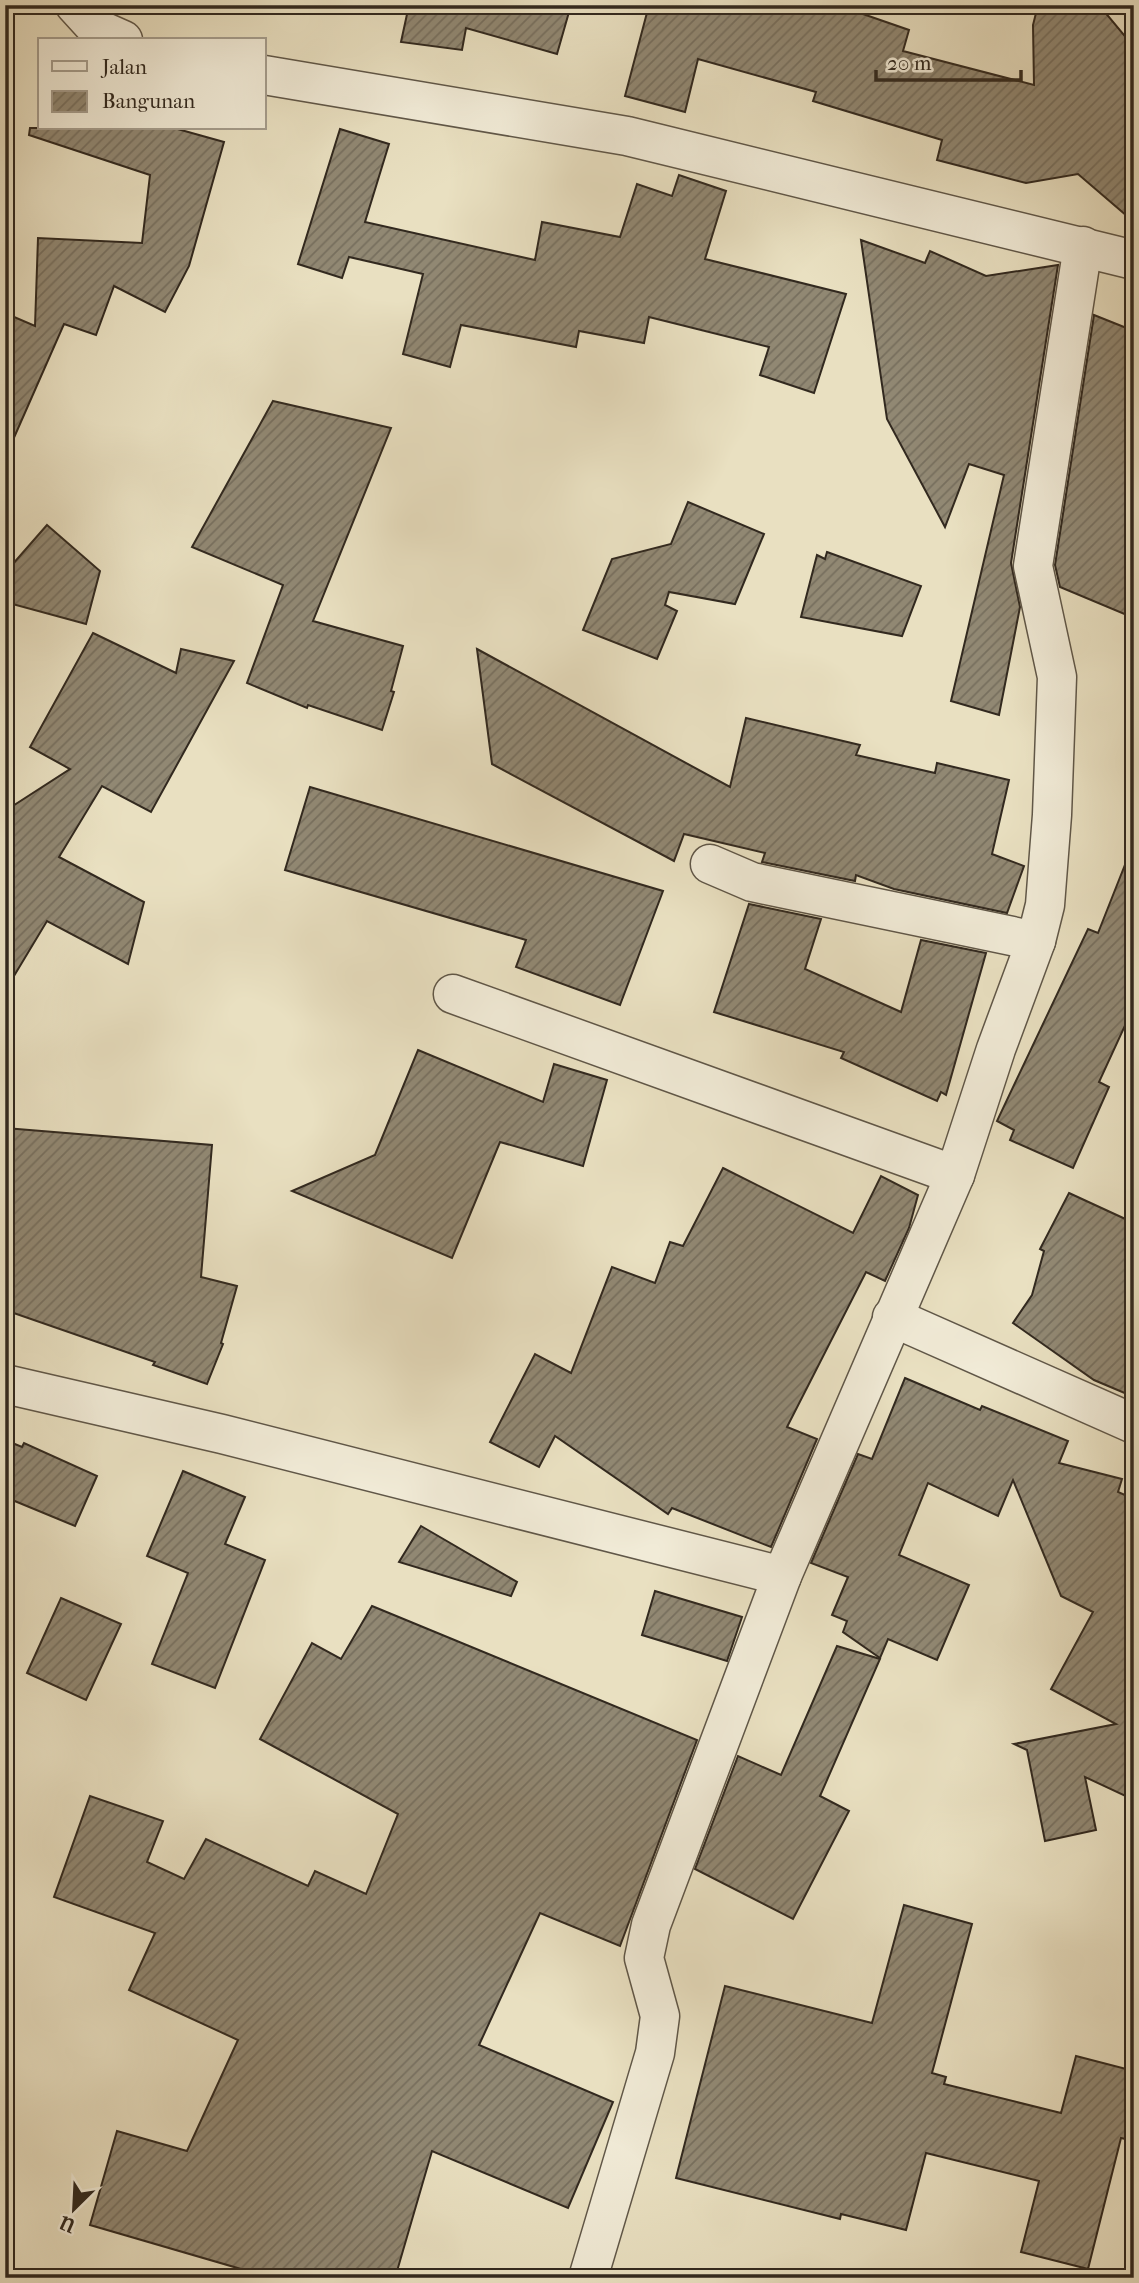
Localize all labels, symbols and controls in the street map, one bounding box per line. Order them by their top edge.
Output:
legend [38,38,266,130]
scale bar [876,38,1022,82]
text: 20 m [887,51,932,75]
text: Jalan [100,55,147,79]
text: Bangunan [102,89,195,113]
north arrow [38,2174,108,2244]
text: U [56,2210,80,2237]

